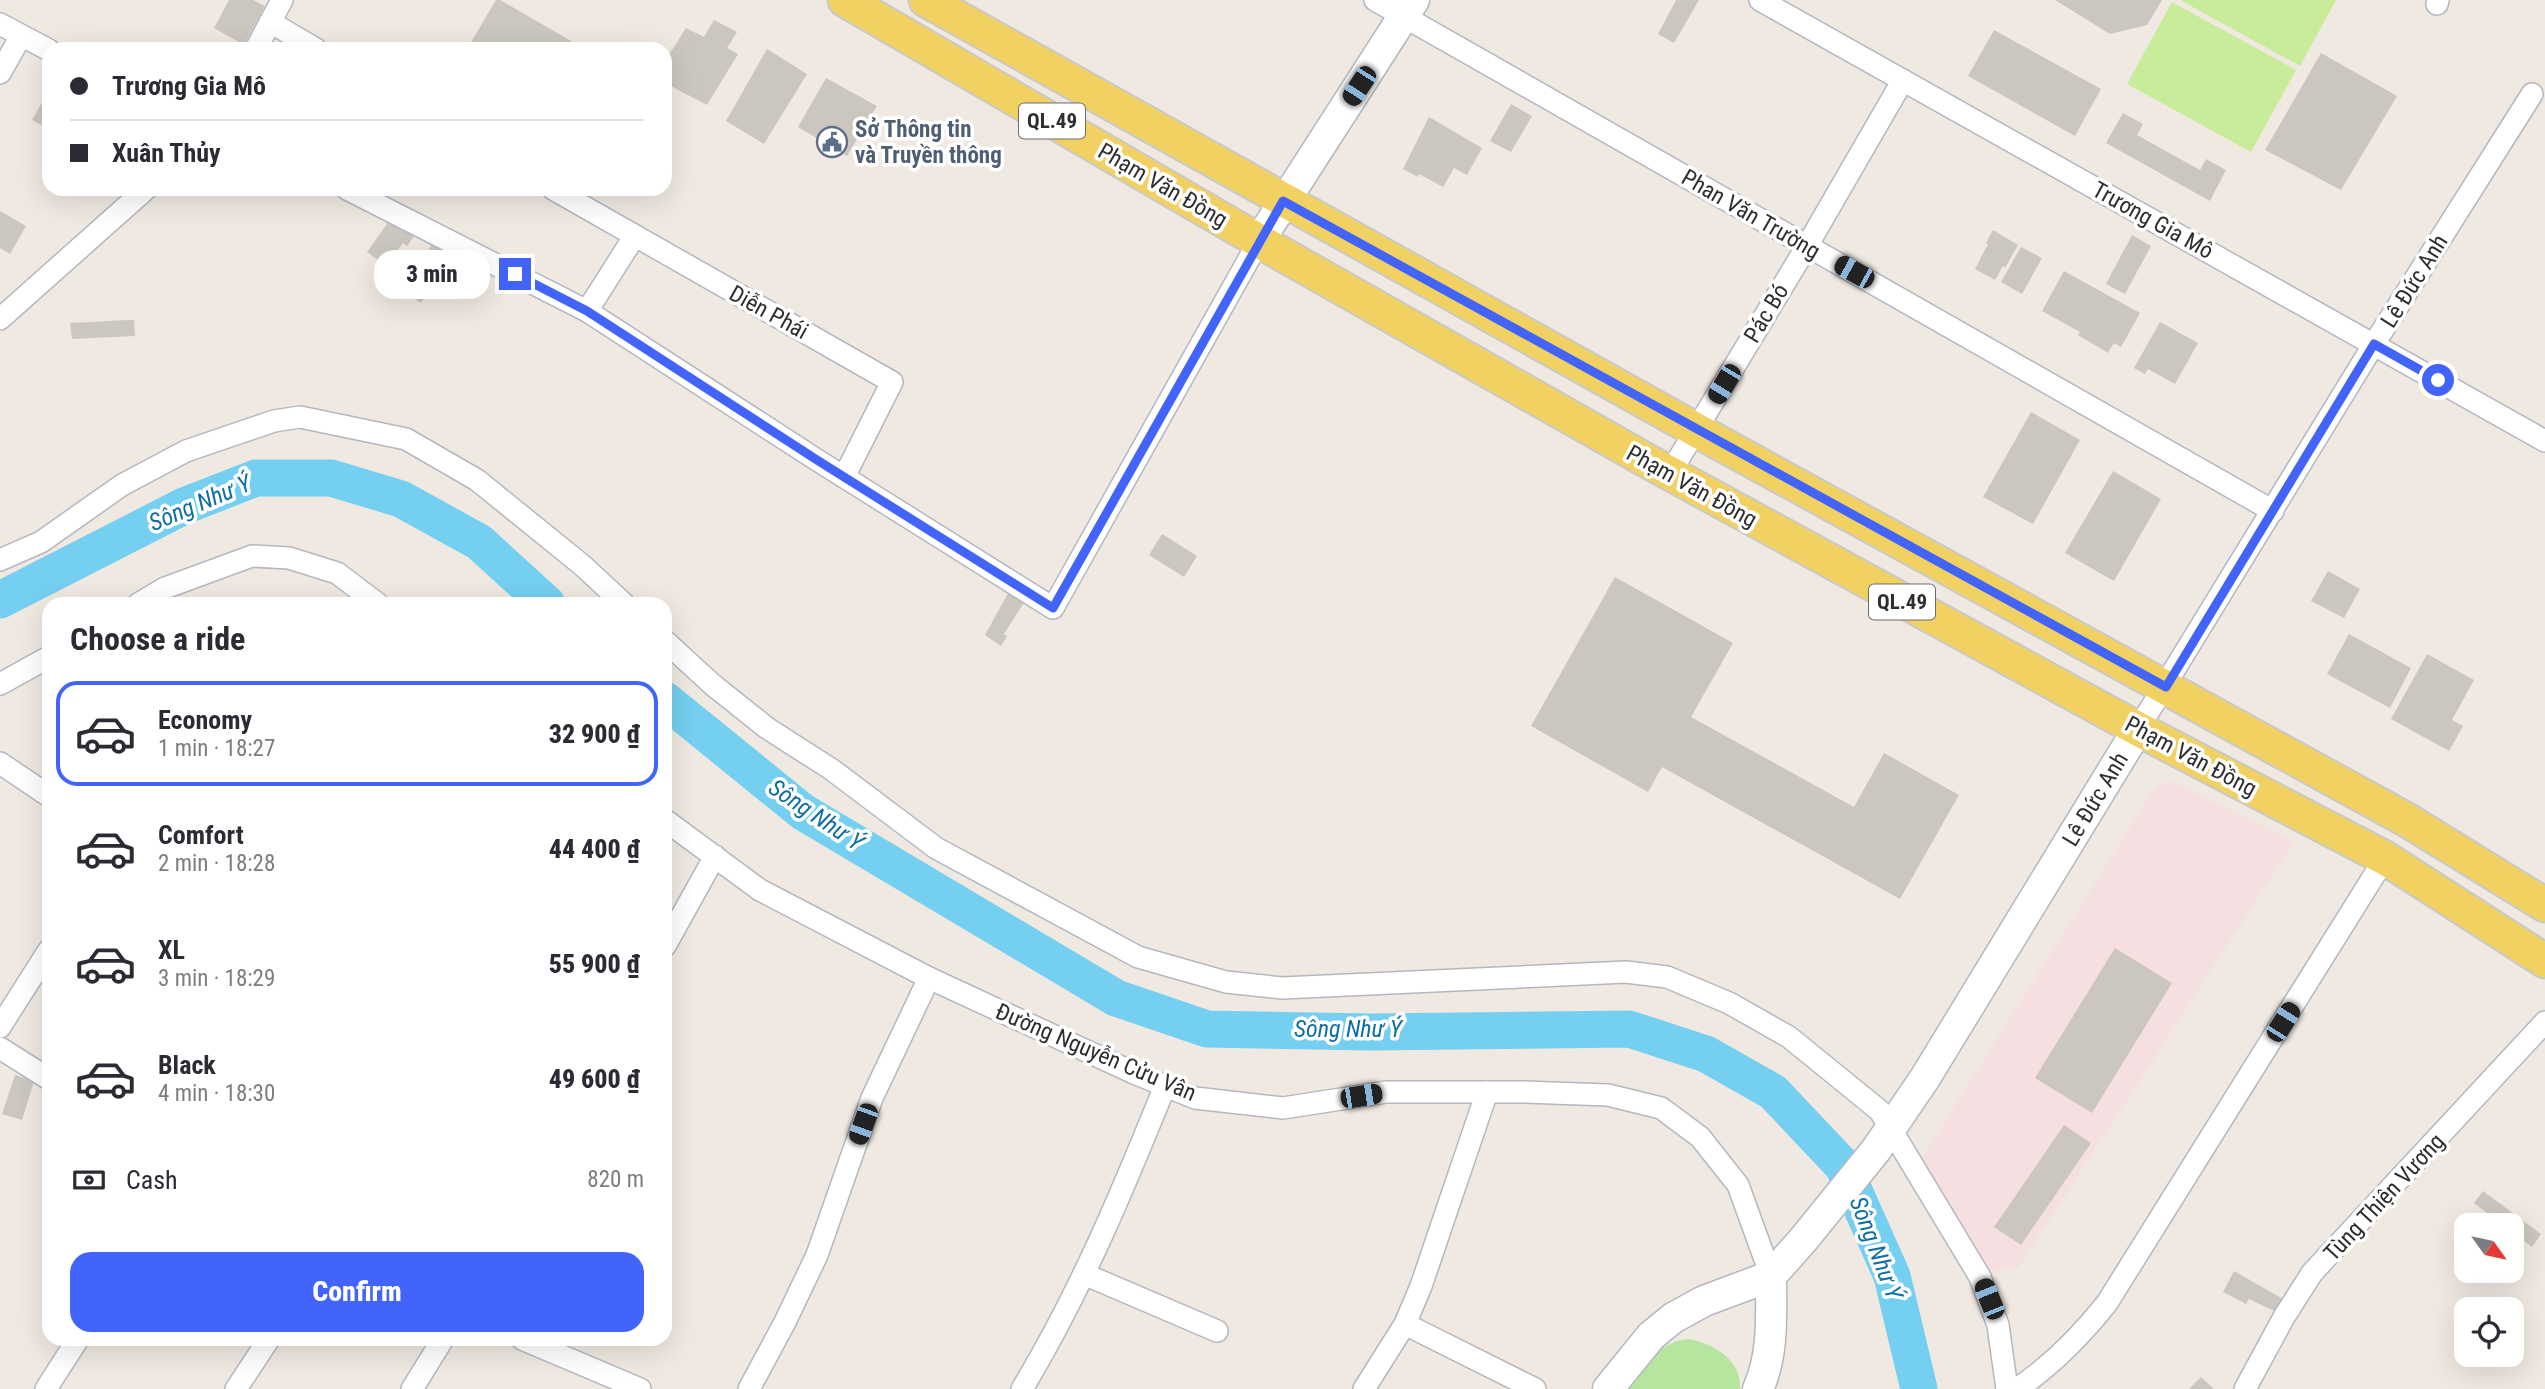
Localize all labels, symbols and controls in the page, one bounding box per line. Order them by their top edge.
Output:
car [1339,63,1380,109]
text: Trương Gia Mô [112,71,266,101]
road number: QL.49 [1019,104,1085,138]
place label: Sở Thông tin và Truyền thông [855,116,1002,169]
public building icon: Sở Thông tin và Truyền thông [815,125,849,159]
text: Xuân Thủy [112,138,221,168]
street label: Phạm Văn Đồng [1093,138,1232,233]
street label: Phan Văn Trường [1677,164,1825,265]
street label: Trương Gia Mô [2088,176,2218,265]
street label: Lê Đức Anh [2375,230,2454,333]
callout: 3 min [375,250,490,298]
car [1831,253,1878,291]
route end [499,258,531,290]
text: 3 min [406,261,458,288]
street label: Pác Bó [1738,279,1794,347]
street label: Diễn Phái [725,280,813,345]
car [1705,361,1744,407]
route start [2422,364,2454,396]
street label: Phạm Văn Đồng [1622,440,1762,533]
water label: Sông Như Ý [145,468,257,537]
road number: QL.49 [1869,584,1935,620]
text: Choose a ride [70,620,245,658]
icon: car [74,702,137,765]
text: Economy [158,705,252,735]
street label: Phạm Văn Đồng [2121,711,2261,802]
text: 32 900 ₫ [549,719,640,749]
text: 1 min · 18:27 [158,735,275,762]
street label: Lê Đức Anh [2057,748,2134,851]
water label: Sông Như Ý [763,773,870,858]
icon: car [74,817,137,880]
text: Comfort [158,820,244,850]
text: 44 400 ₫ [549,834,640,864]
text: 2 min · 18:28 [158,850,275,877]
icon: car [74,932,137,995]
text: XL [158,935,185,965]
text: 55 900 ₫ [549,949,640,979]
text: 3 min · 18:29 [158,965,275,992]
street label: Đường Nguyễn Cửu Vân [991,998,1200,1107]
car [2263,999,2304,1045]
water label: Sông Như Ý [1294,1015,1404,1043]
icon: car [74,1047,137,1110]
text: Black [158,1050,216,1080]
text: 49 600 ₫ [549,1064,640,1094]
text: 4 min · 18:30 [158,1080,275,1107]
car [1339,1082,1384,1110]
car [846,1101,881,1147]
street label: Tùng Thiện Vương [2319,1128,2450,1267]
icon: cash [70,1161,108,1199]
text: Cash [126,1165,178,1195]
text: 820 m [587,1166,644,1193]
water label: Sông Như Ý [1844,1193,1909,1305]
north arrow [2454,1213,2524,1283]
map controls [2454,1213,2524,1367]
button: Confirm [70,1252,644,1332]
car [1972,1276,2007,1322]
button: locate [2454,1297,2524,1367]

